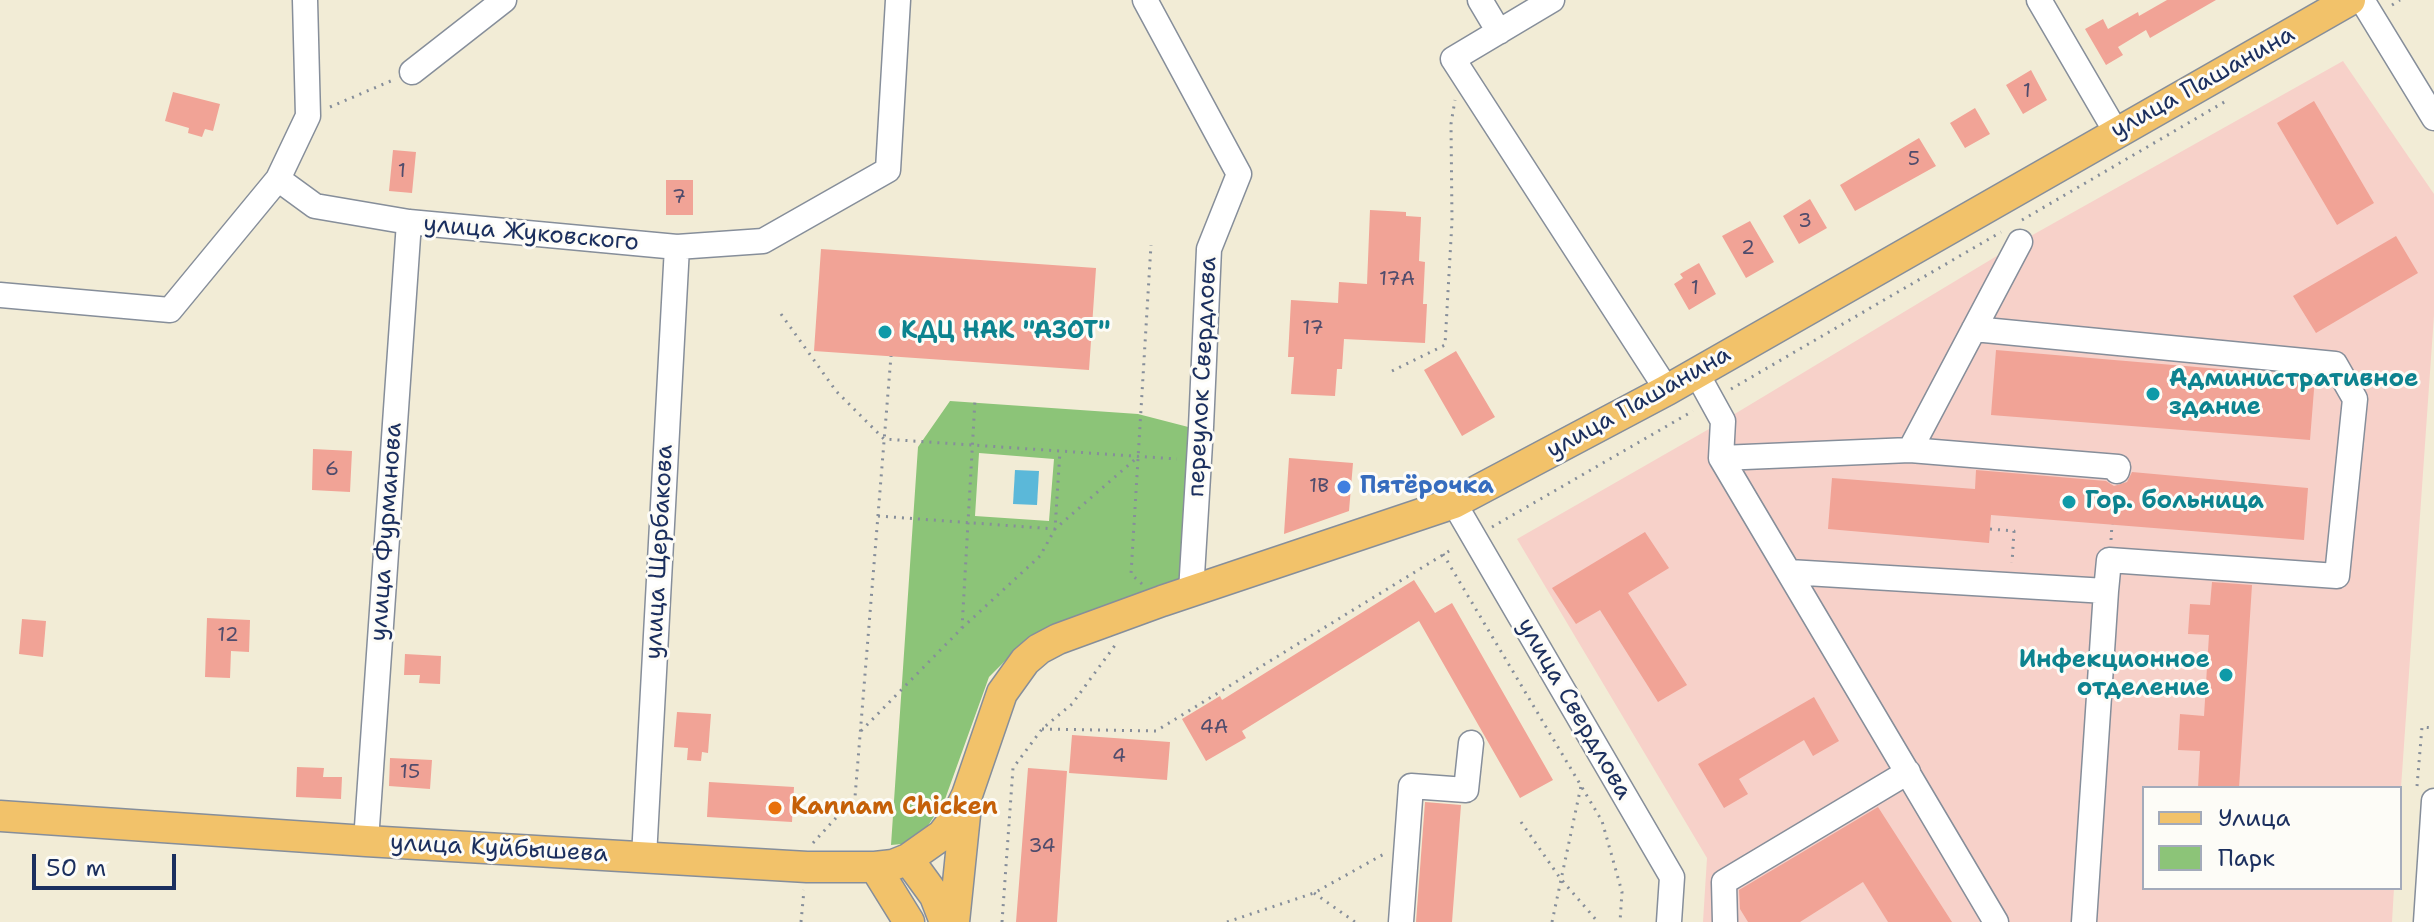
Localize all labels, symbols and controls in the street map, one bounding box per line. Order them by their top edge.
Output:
street label: улица Пашанина [2106,20,2300,146]
house number: 1 [2023,80,2031,104]
house number: 5 [1908,148,1920,172]
house number: 1 [398,160,406,184]
house number: 7 [672,186,686,210]
street label: улица Жуковского [422,210,640,258]
house number: 3 [1798,210,1812,234]
house number: 2 [1741,237,1755,261]
street label: переулок Свердлова [1182,256,1224,498]
house number: 17А [1379,268,1415,292]
house number: 1 [1691,277,1699,301]
house number: 17 [1302,317,1324,341]
place label: КДЦ НАК "АЗОТ" [901,318,1110,346]
marker: КДЦ НАК "АЗОТ" [876,323,894,341]
street label: улица Пашанина [1542,340,1736,466]
place label: Административное здание [2169,366,2418,422]
marker: Административное здание [2144,385,2162,403]
street label: улица Фурманова [365,422,409,642]
street label: улица Щербакова [640,444,680,660]
house number: 6 [325,458,339,482]
place label: Пятёрочка [1360,473,1494,501]
house number: 1В [1309,475,1329,499]
marker: Пятёрочка [1335,478,1353,496]
place label: Гор. больница [2085,488,2264,516]
marker: Гор. больница [2060,493,2078,511]
street label: улица Свердлова [1510,613,1638,805]
house number: 12 [217,624,239,648]
place label: Инфекционное отделение [2019,647,2210,703]
marker: Инфекционное отделение [2217,666,2235,684]
house number: 4А [1200,716,1228,740]
house number: 4 [1112,745,1126,769]
house number: 15 [400,761,420,785]
legend [2142,786,2402,890]
place label: Kannam Chicken [791,794,998,822]
marker: Kannam Chicken [766,799,784,817]
text: Улица [2218,802,2291,834]
street label: улица Куйбышева [389,829,609,869]
house number: 34 [1028,835,1056,859]
scale bar [36,838,180,888]
text: Парк [2218,842,2275,874]
text: 50 m [46,852,106,884]

